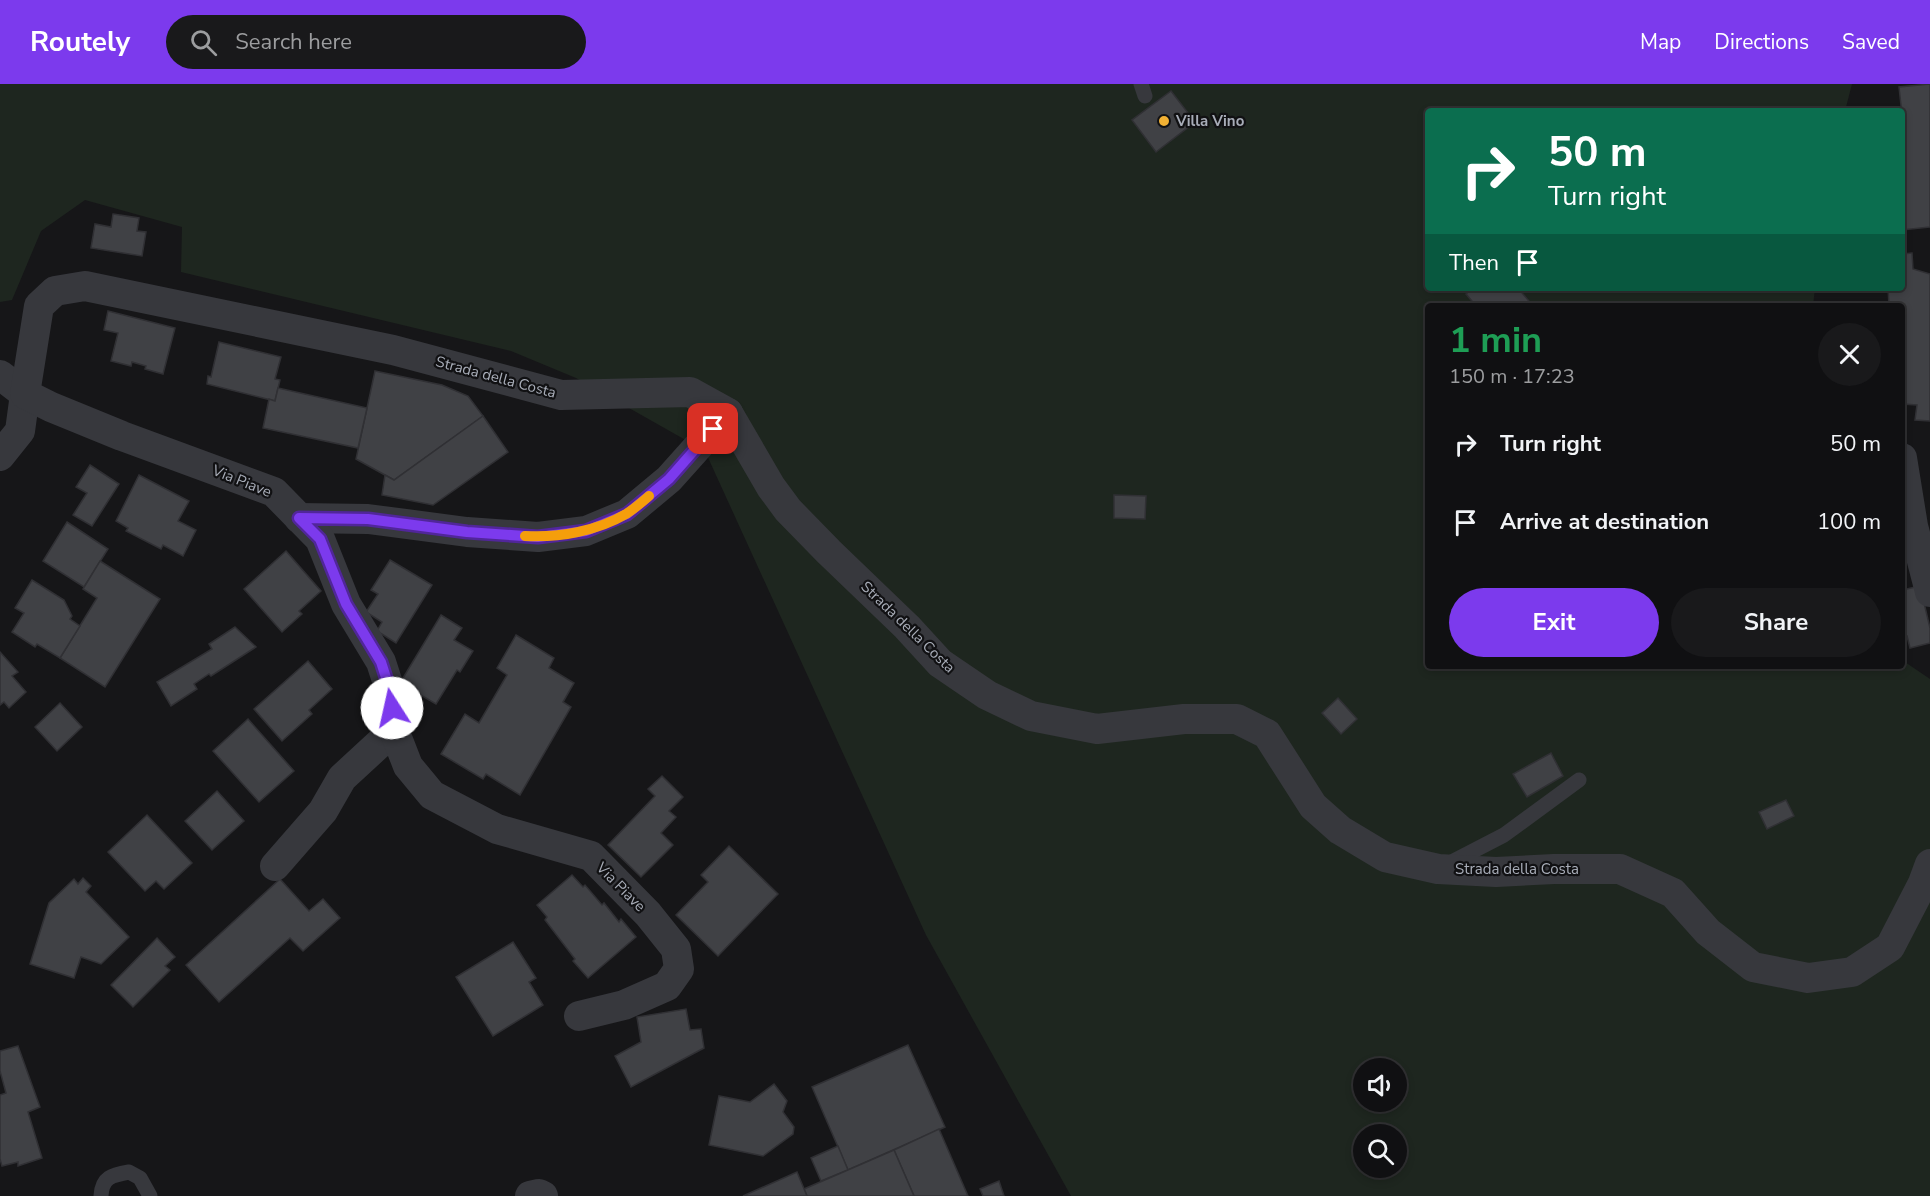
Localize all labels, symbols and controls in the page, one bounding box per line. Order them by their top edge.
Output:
search box [166,15,586,69]
text: Routely [30,23,130,61]
icon: search [187,26,220,59]
text: Search here [235,27,352,57]
text: Map [1640,28,1681,56]
text: Directions [1714,28,1809,56]
text: Saved [1842,28,1900,56]
place label: Villa Vino [1175,111,1245,131]
marker: Villa Vino [1157,114,1171,128]
text: 50 m [1548,124,1647,181]
icon: right [1449,132,1527,210]
text: Turn right [1548,178,1666,215]
icon: arrive [1511,246,1544,279]
text: Then [1449,248,1499,278]
text: 1 min [1449,316,1542,365]
button: close [1818,323,1881,386]
street label: Strada della Costa [434,351,558,403]
text: 150 m · 17:23 [1449,363,1575,390]
pin [687,403,738,454]
icon: arrive [696,412,729,445]
icon: right [1449,428,1482,461]
text: Turn right [1500,429,1601,459]
text: 50 m [1830,429,1881,459]
street label: Via Piave [209,460,275,502]
icon: arrive [1449,506,1482,539]
text: Arrive at destination [1500,507,1709,537]
text: 100 m [1817,507,1881,537]
street label: Strada della Costa [856,577,960,677]
button: Exit [1449,588,1659,657]
button: Share [1671,588,1881,657]
position arrow [360,676,424,740]
street label: Via Piave [591,857,650,916]
street label: Strada della Costa [1455,859,1579,879]
map controls [1353,1058,1407,1178]
button: sound [1353,1058,1407,1112]
button: search [1353,1124,1407,1178]

